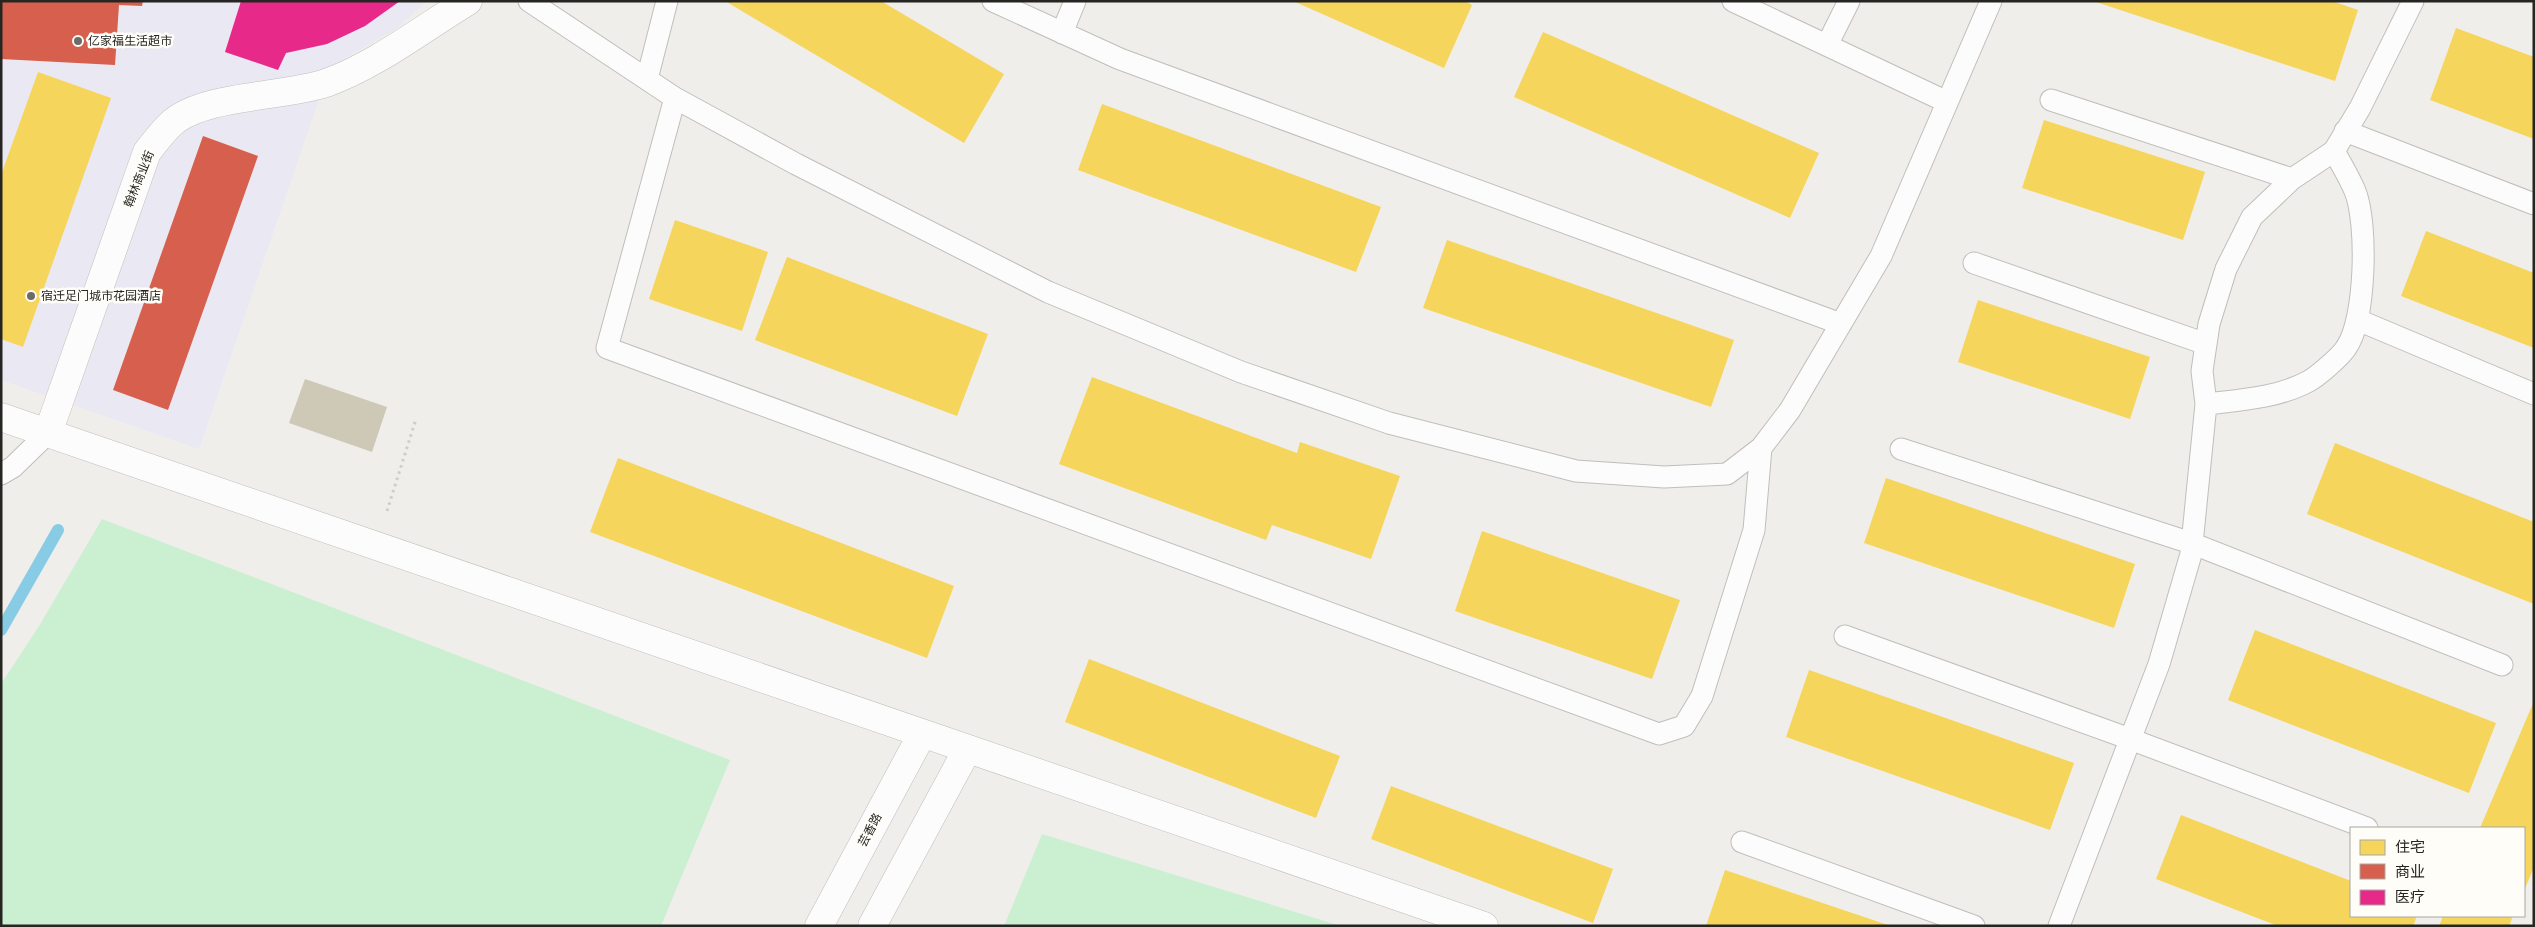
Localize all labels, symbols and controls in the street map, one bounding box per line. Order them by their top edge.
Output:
place label: 亿家福生活超市 [88,34,172,48]
marker: 亿家福生活超市 [72,35,84,47]
street label: 翰林商业街 [121,149,157,209]
place label: 宿迁足门城市花园酒店 [41,289,161,303]
marker: 宿迁足门城市花园酒店 [25,290,37,302]
street label: 芸香路 [855,811,885,849]
legend [2350,827,2525,917]
text: 住宅 [2395,838,2425,855]
text: 商业 [2395,863,2425,880]
text: 医疗 [2395,888,2425,905]

